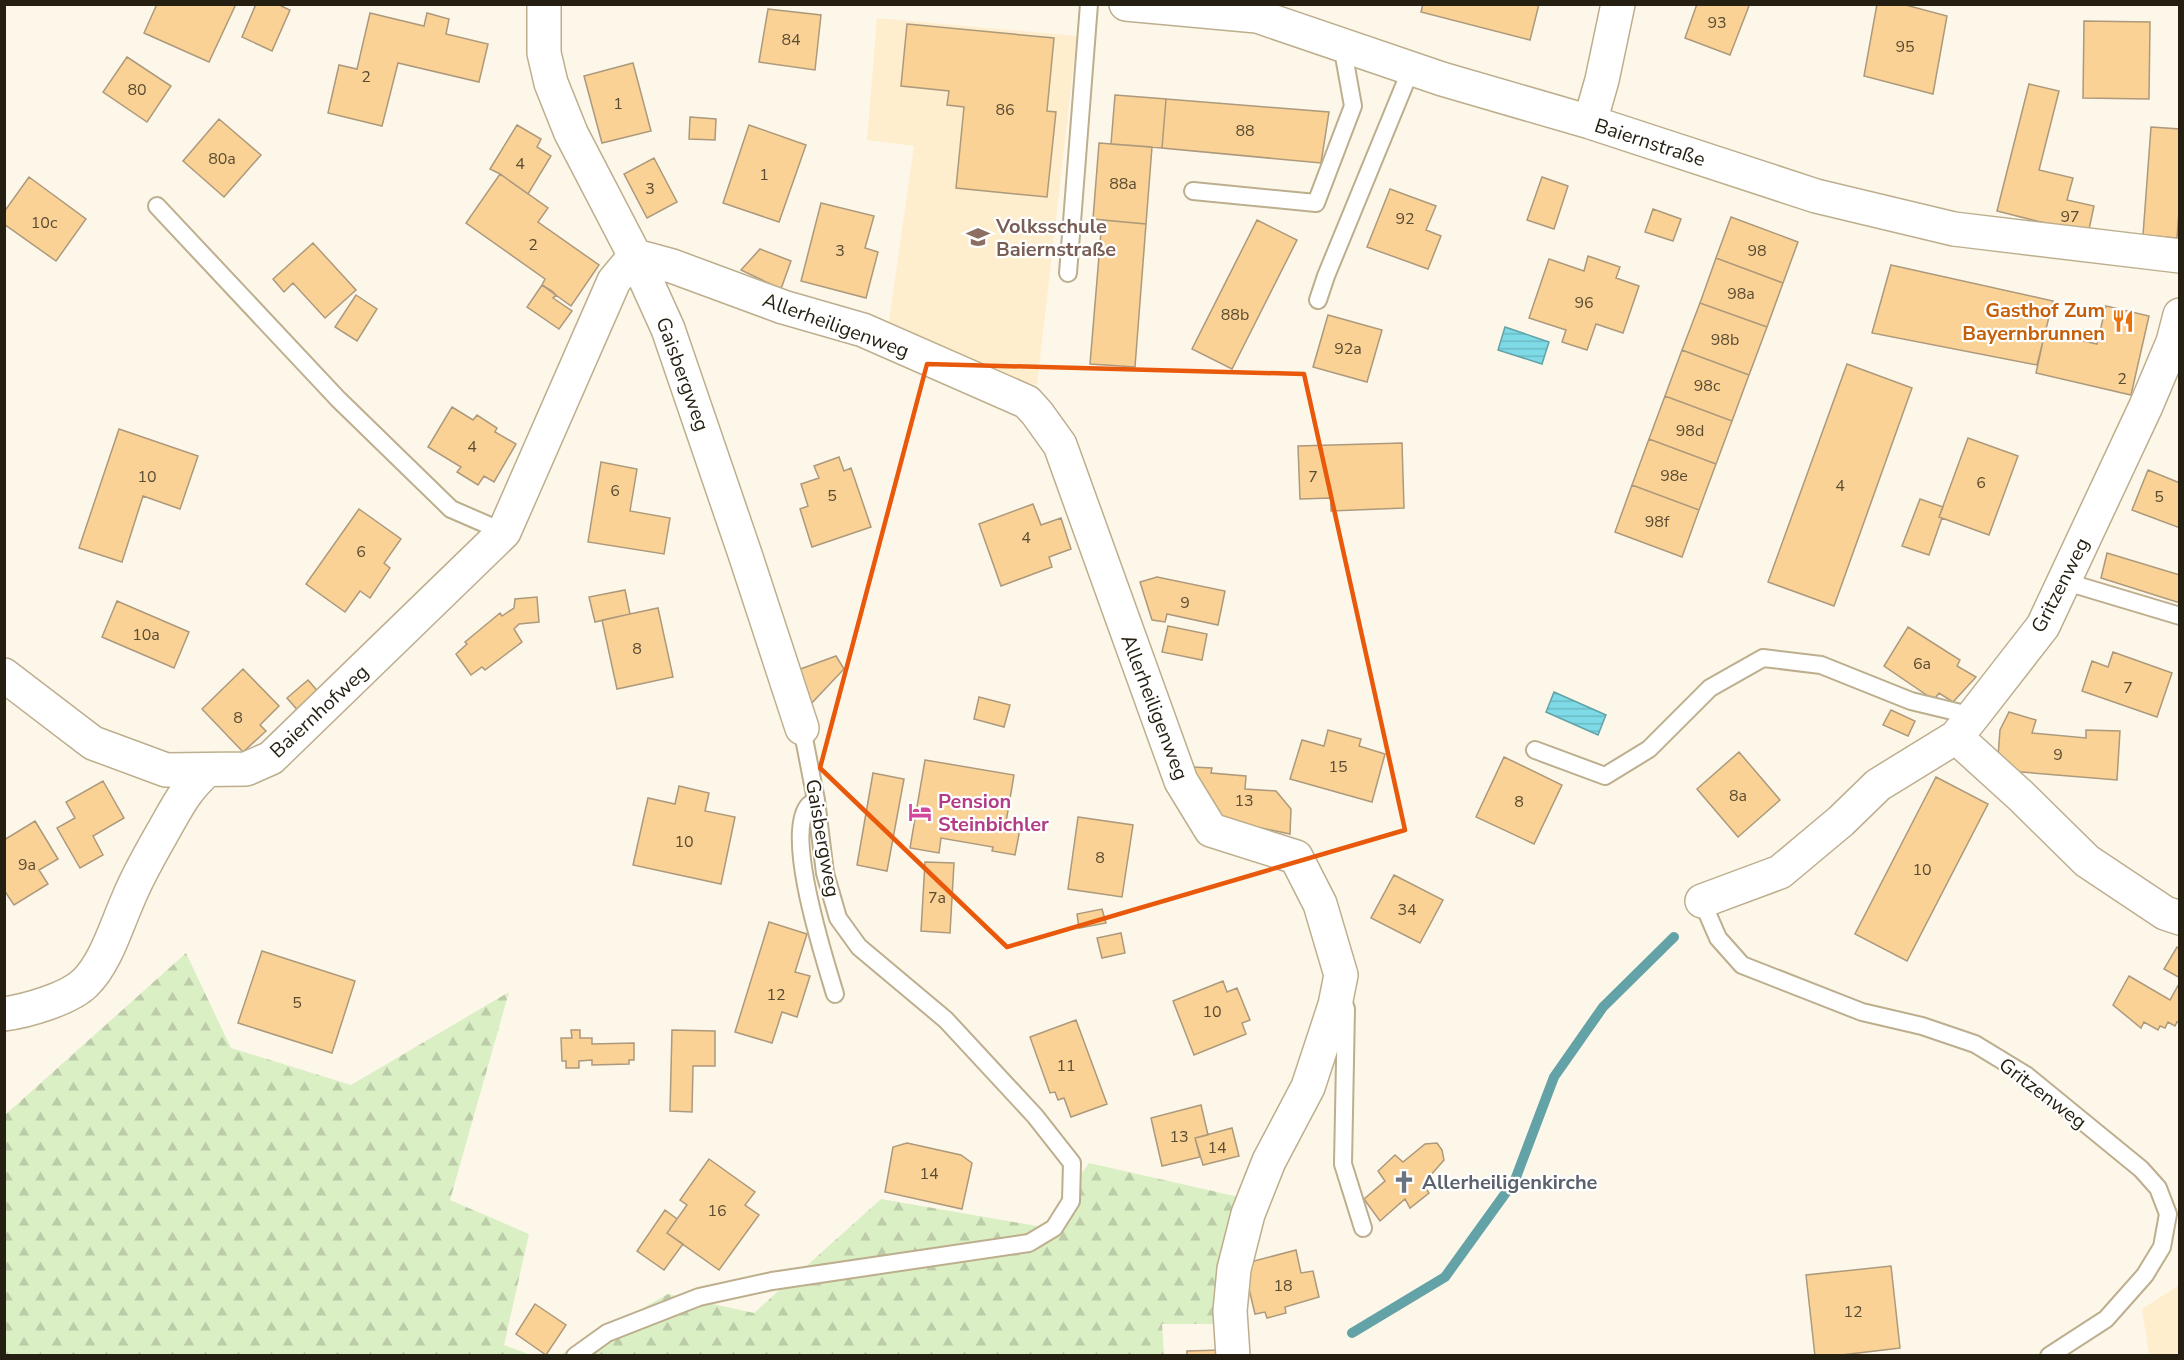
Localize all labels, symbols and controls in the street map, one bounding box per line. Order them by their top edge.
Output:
house number: 93 [1707,12,1727,34]
house number: 84 [781,29,801,51]
house number: 95 [1895,36,1915,58]
house number: 2 [361,66,371,88]
house number: 80 [127,79,147,101]
house number: 1 [613,93,623,115]
house number: 86 [995,99,1015,121]
street label: Baiernstraße [1591,112,1709,173]
house number: 88 [1235,120,1255,142]
house number: 80a [208,148,236,170]
house number: 4 [515,153,525,175]
house number: 1 [759,164,769,186]
house number: 88a [1109,173,1137,195]
house number: 3 [645,178,655,200]
house number: 97 [2060,206,2080,228]
house number: 92 [1395,208,1415,230]
house number: 10c [31,212,58,234]
place label: Volksschule Baiernstraße [995,213,1116,263]
school or university icon: Volksschule Baiernstraße [965,224,991,250]
house number: 2 [528,234,538,256]
house number: 3 [835,240,845,262]
house number: 98 [1747,240,1767,262]
house number: 98a [1727,283,1755,305]
street label: Allerheiligenweg [759,286,913,364]
house number: 96 [1574,292,1594,314]
place label: Gasthof Zum Bayernbrunnen [1962,297,2105,347]
house number: 88b [1221,304,1249,326]
restaurant icon: Gasthof Zum Bayernbrunnen [2110,308,2136,334]
street label: Gaisbergweg [649,313,716,435]
house number: 98b [1711,329,1739,351]
house number: 92a [1334,338,1362,360]
house number: 2 [2117,368,2127,390]
house number: 98c [1694,375,1721,397]
house number: 98d [1676,420,1704,442]
house number: 4 [467,436,477,458]
house number: 98e [1660,465,1688,487]
house number: 10 [137,466,157,488]
house number: 7 [1308,466,1318,488]
house number: 6 [1976,472,1986,494]
house number: 4 [1835,475,1845,497]
house number: 6 [610,480,620,502]
house number: 5 [827,485,837,507]
house number: 5 [2154,486,2164,508]
house number: 98f [1645,511,1670,533]
house number: 4 [1021,527,1031,549]
street label: Gritzenweg [2025,533,2096,637]
house number: 6 [356,541,366,563]
house number: 9 [1180,592,1190,614]
house number: 10a [132,624,160,646]
street label: Allerheiligenweg [1114,630,1195,784]
house number: 8 [632,638,642,660]
house number: 6a [1913,653,1931,675]
street label: Baiernhofweg [264,659,375,764]
house number: 7 [2123,677,2133,699]
house number: 8 [233,707,243,729]
house number: 9 [2053,744,2063,766]
house number: 15 [1328,756,1348,778]
street label: Gaisbergweg [799,777,846,899]
house number: 8a [1729,785,1747,807]
place label: Pension Steinbichler [938,788,1049,838]
house number: 13 [1234,790,1254,812]
house number: 8 [1514,791,1524,813]
hotel icon: Pension Steinbichler [907,799,933,825]
house number: 10 [674,831,694,853]
house number: 8 [1095,847,1105,869]
house number: 9a [18,854,36,876]
house number: 10 [1912,859,1932,881]
house number: 7a [928,887,946,909]
house number: 34 [1397,899,1417,921]
house number: 12 [766,984,786,1006]
house number: 5 [292,992,302,1014]
house number: 10 [1202,1001,1222,1023]
street label: Gritzenweg [1993,1052,2092,1135]
house number: 11 [1056,1055,1076,1077]
house number: 13 [1169,1126,1189,1148]
house number: 14 [1207,1137,1227,1159]
house number: 14 [919,1163,939,1185]
church icon: Allerheiligenkirche [1391,1169,1417,1195]
place label: Allerheiligenkirche [1422,1169,1598,1196]
house number: 16 [707,1200,727,1222]
house number: 18 [1273,1275,1293,1297]
house number: 12 [1843,1301,1863,1323]

